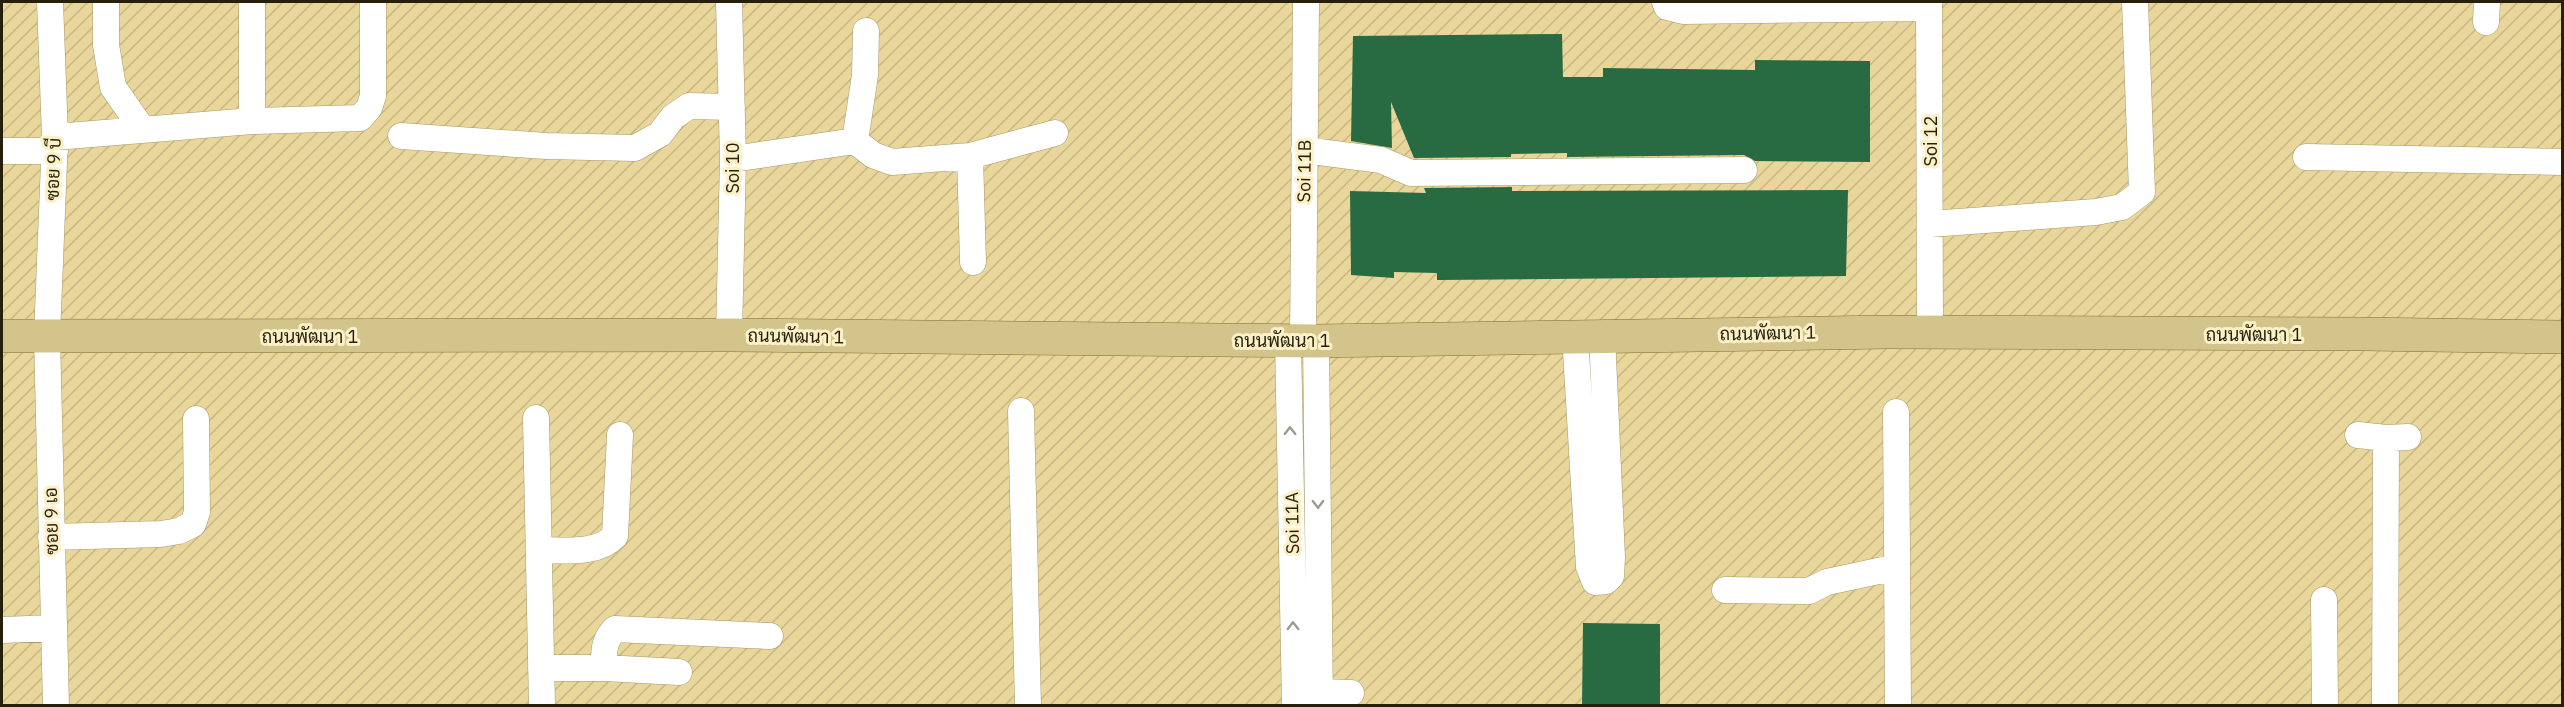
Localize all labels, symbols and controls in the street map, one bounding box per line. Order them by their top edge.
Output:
street label: Soi 12 [1919,116,1942,166]
street label: ซอย 9 บี [39,137,66,201]
street label: Soi 11B [1292,139,1316,203]
street label: Soi 10 [721,143,744,193]
street label: ถนนพัฒนา 1 [1720,321,1816,345]
street label: ถนนพัฒนา 1 [2206,323,2302,346]
street label: ถนนพัฒนา 1 [748,324,844,348]
street label: ถนนพัฒนา 1 [262,325,358,348]
street label: ถนนพัฒนา 1 [1234,329,1330,352]
one-way arrow [1284,427,1296,436]
street label: ซอย 9 เอ [39,487,63,555]
street label: Soi 11A [1280,491,1304,554]
one-way arrow [1312,500,1324,509]
one-way arrow [1287,622,1300,631]

